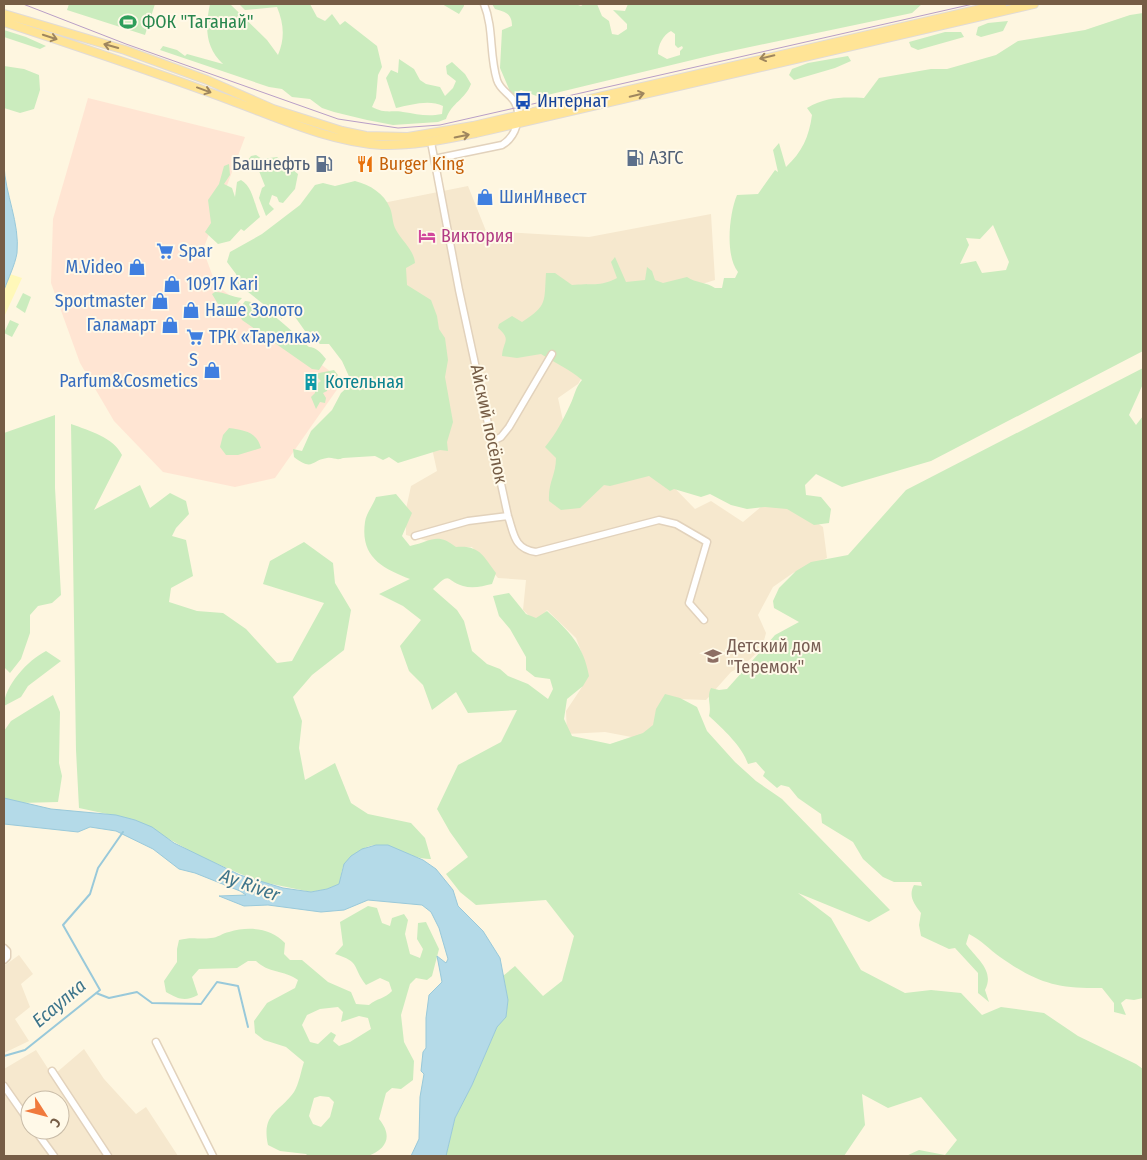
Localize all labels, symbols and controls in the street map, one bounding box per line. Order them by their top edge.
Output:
place label: ФОК "Таганай" [142,11,254,33]
sports icon: ФОК "Таганай" [118,12,138,32]
one-way arrow [42,33,58,42]
one-way arrow [104,41,120,51]
one-way arrow [760,53,776,62]
one-way arrow [195,86,211,95]
place label: Интернат [537,90,609,112]
one-way arrow [628,90,644,99]
bus stop icon: Интернат [513,91,533,111]
one-way arrow [453,130,469,140]
place label: АЗГС [649,147,683,169]
fuel station icon: АЗГС [625,148,645,168]
place label: Башнефть [232,153,310,175]
place label: Burger King [379,153,464,175]
fuel station icon: Башнефть [314,154,334,174]
restaurant icon: Burger King [355,154,375,174]
place label: ШинИнвест [499,186,587,208]
shop icon: ШинИнвест [475,187,495,207]
place label: Виктория [441,225,513,247]
hotel icon: Виктория [417,226,437,246]
place label: Spar [179,240,213,262]
supermarket icon: Spar [155,241,175,261]
place label: M.Video [66,256,123,278]
shop icon: M.Video [127,257,147,277]
place label: 10917 Kari [186,273,258,295]
shop icon: 10917 Kari [162,274,182,294]
place label: Sportmaster [55,290,147,312]
shop icon: Sportmaster [150,291,170,311]
place label: Наше Золото [205,299,303,321]
shop icon: Наше Золото [181,300,201,320]
place label: Галамарт [86,314,157,336]
shop icon: Галамарт [160,315,180,335]
place label: ТРК «Тарелка» [209,326,320,348]
supermarket icon: ТРК «Тарелка» [185,327,205,347]
place label: S Parfum&Cosmetics [59,349,198,392]
shop icon: S Parfum&Cosmetics [202,360,222,380]
street label: Айский посёлок [466,362,512,486]
place label: Котельная [325,371,404,393]
building icon: Котельная [301,372,321,392]
place label: Детский дом "Теремок" [726,635,822,678]
school or university icon: Детский дом "Теремок" [703,646,723,666]
water label: Ay River [216,863,284,907]
water label: Есаулка [27,974,91,1032]
north arrow [20,1090,70,1140]
text: С [46,1114,64,1131]

